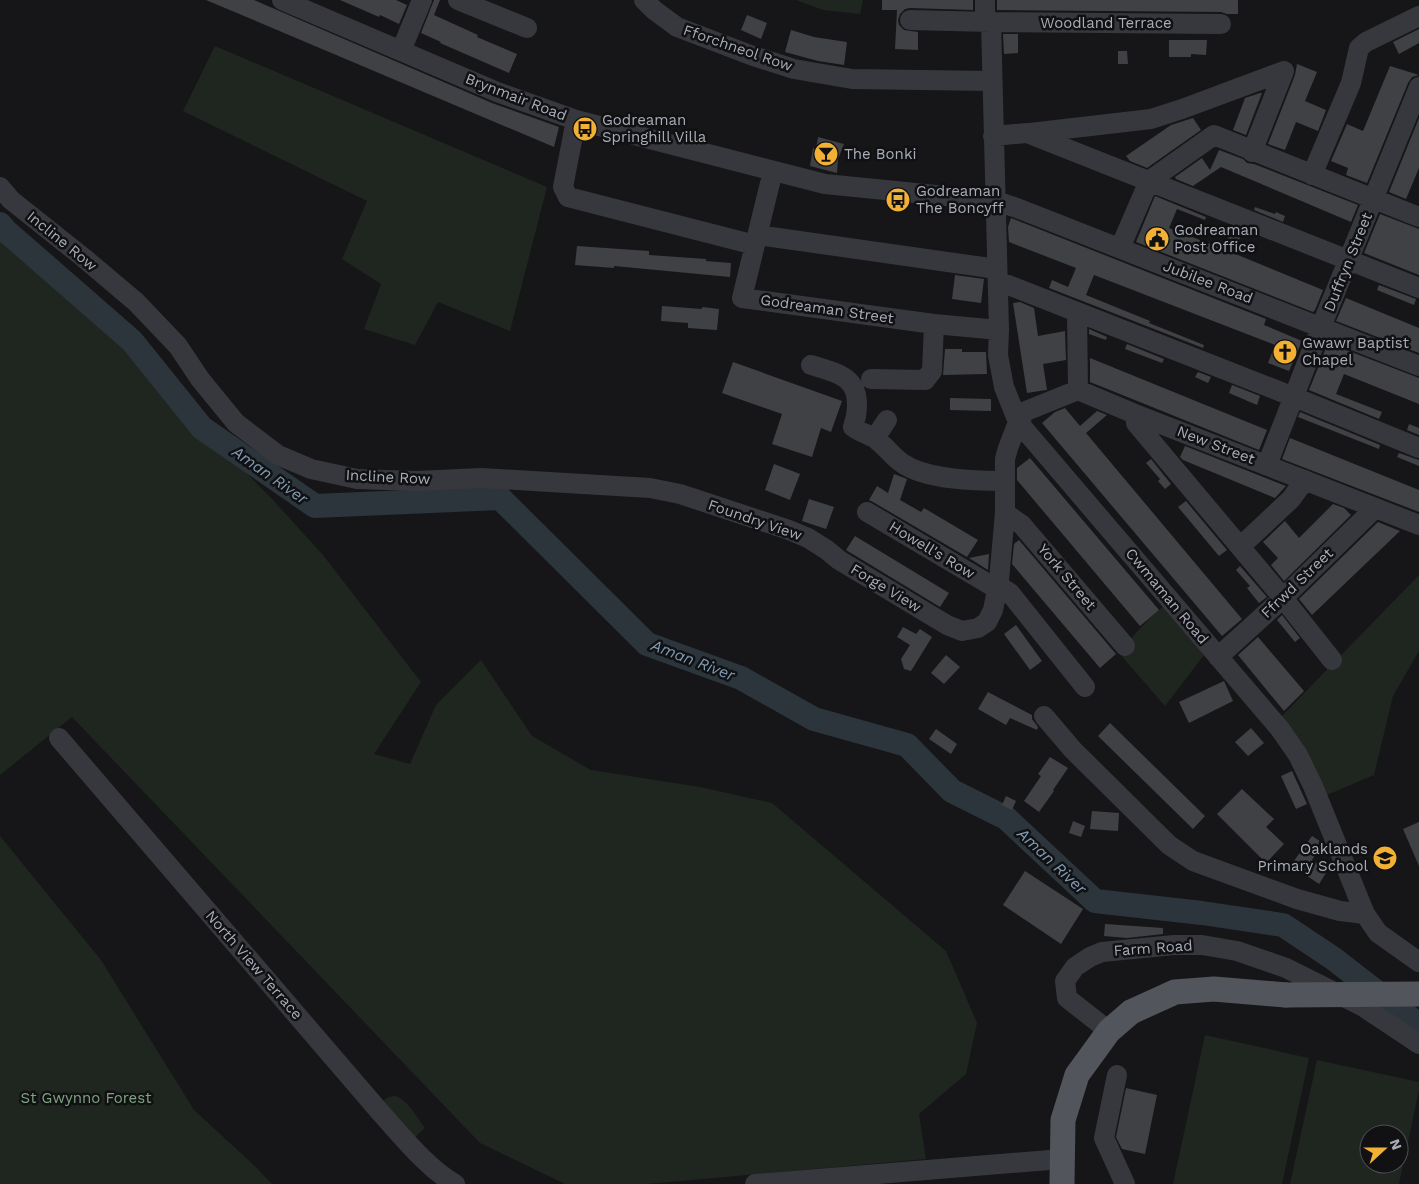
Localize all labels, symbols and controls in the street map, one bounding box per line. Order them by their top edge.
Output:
street label: Woodland Terrace [1040,14,1172,32]
street label: Fforchneol Row [681,21,795,75]
street label: Brynmair Road [463,69,569,125]
place label: Godreaman Springhill Villa [602,111,707,146]
bus stop icon: Godreaman Springhill Villa [572,116,598,142]
bar icon: The Bonki [813,141,839,167]
place label: The Bonki [844,145,916,163]
place label: Godreaman The Boncyff [916,182,1004,217]
bus stop icon: Godreaman The Boncyff [885,187,911,213]
street label: Incline Row [23,207,101,275]
street label: Duffryn Street [1320,209,1376,314]
place label: Godreaman Post Office [1174,221,1258,256]
public building icon: Godreaman Post Office [1144,226,1170,252]
street label: Jubilee Road [1161,257,1255,307]
street label: Godreaman Street [759,291,896,327]
place label: Gwawr Baptist Chapel [1302,334,1410,369]
church icon: Gwawr Baptist Chapel [1272,339,1298,365]
street label: New Street [1175,422,1258,468]
water label: Aman River [228,441,312,508]
street label: Incline Row [345,466,431,488]
street label: Foundry View [706,496,805,545]
street label: Howell's Row [886,517,979,583]
street label: York Street [1034,540,1100,614]
street label: Cwmaman Road [1122,544,1212,648]
street label: Ffrwd Street [1257,544,1337,622]
street label: Forge View [847,560,925,616]
water label: Aman River [648,635,738,685]
water label: Aman River [1013,823,1091,898]
place label: Oaklands Primary School [1257,840,1368,875]
school or university icon: Oaklands Primary School [1372,845,1398,871]
street label: North View Terrace [202,907,306,1023]
street label: Farm Road [1113,936,1193,960]
park label: St Gwynno Forest [21,1089,152,1107]
north arrow [1359,1124,1409,1174]
text: N [1387,1137,1405,1152]

